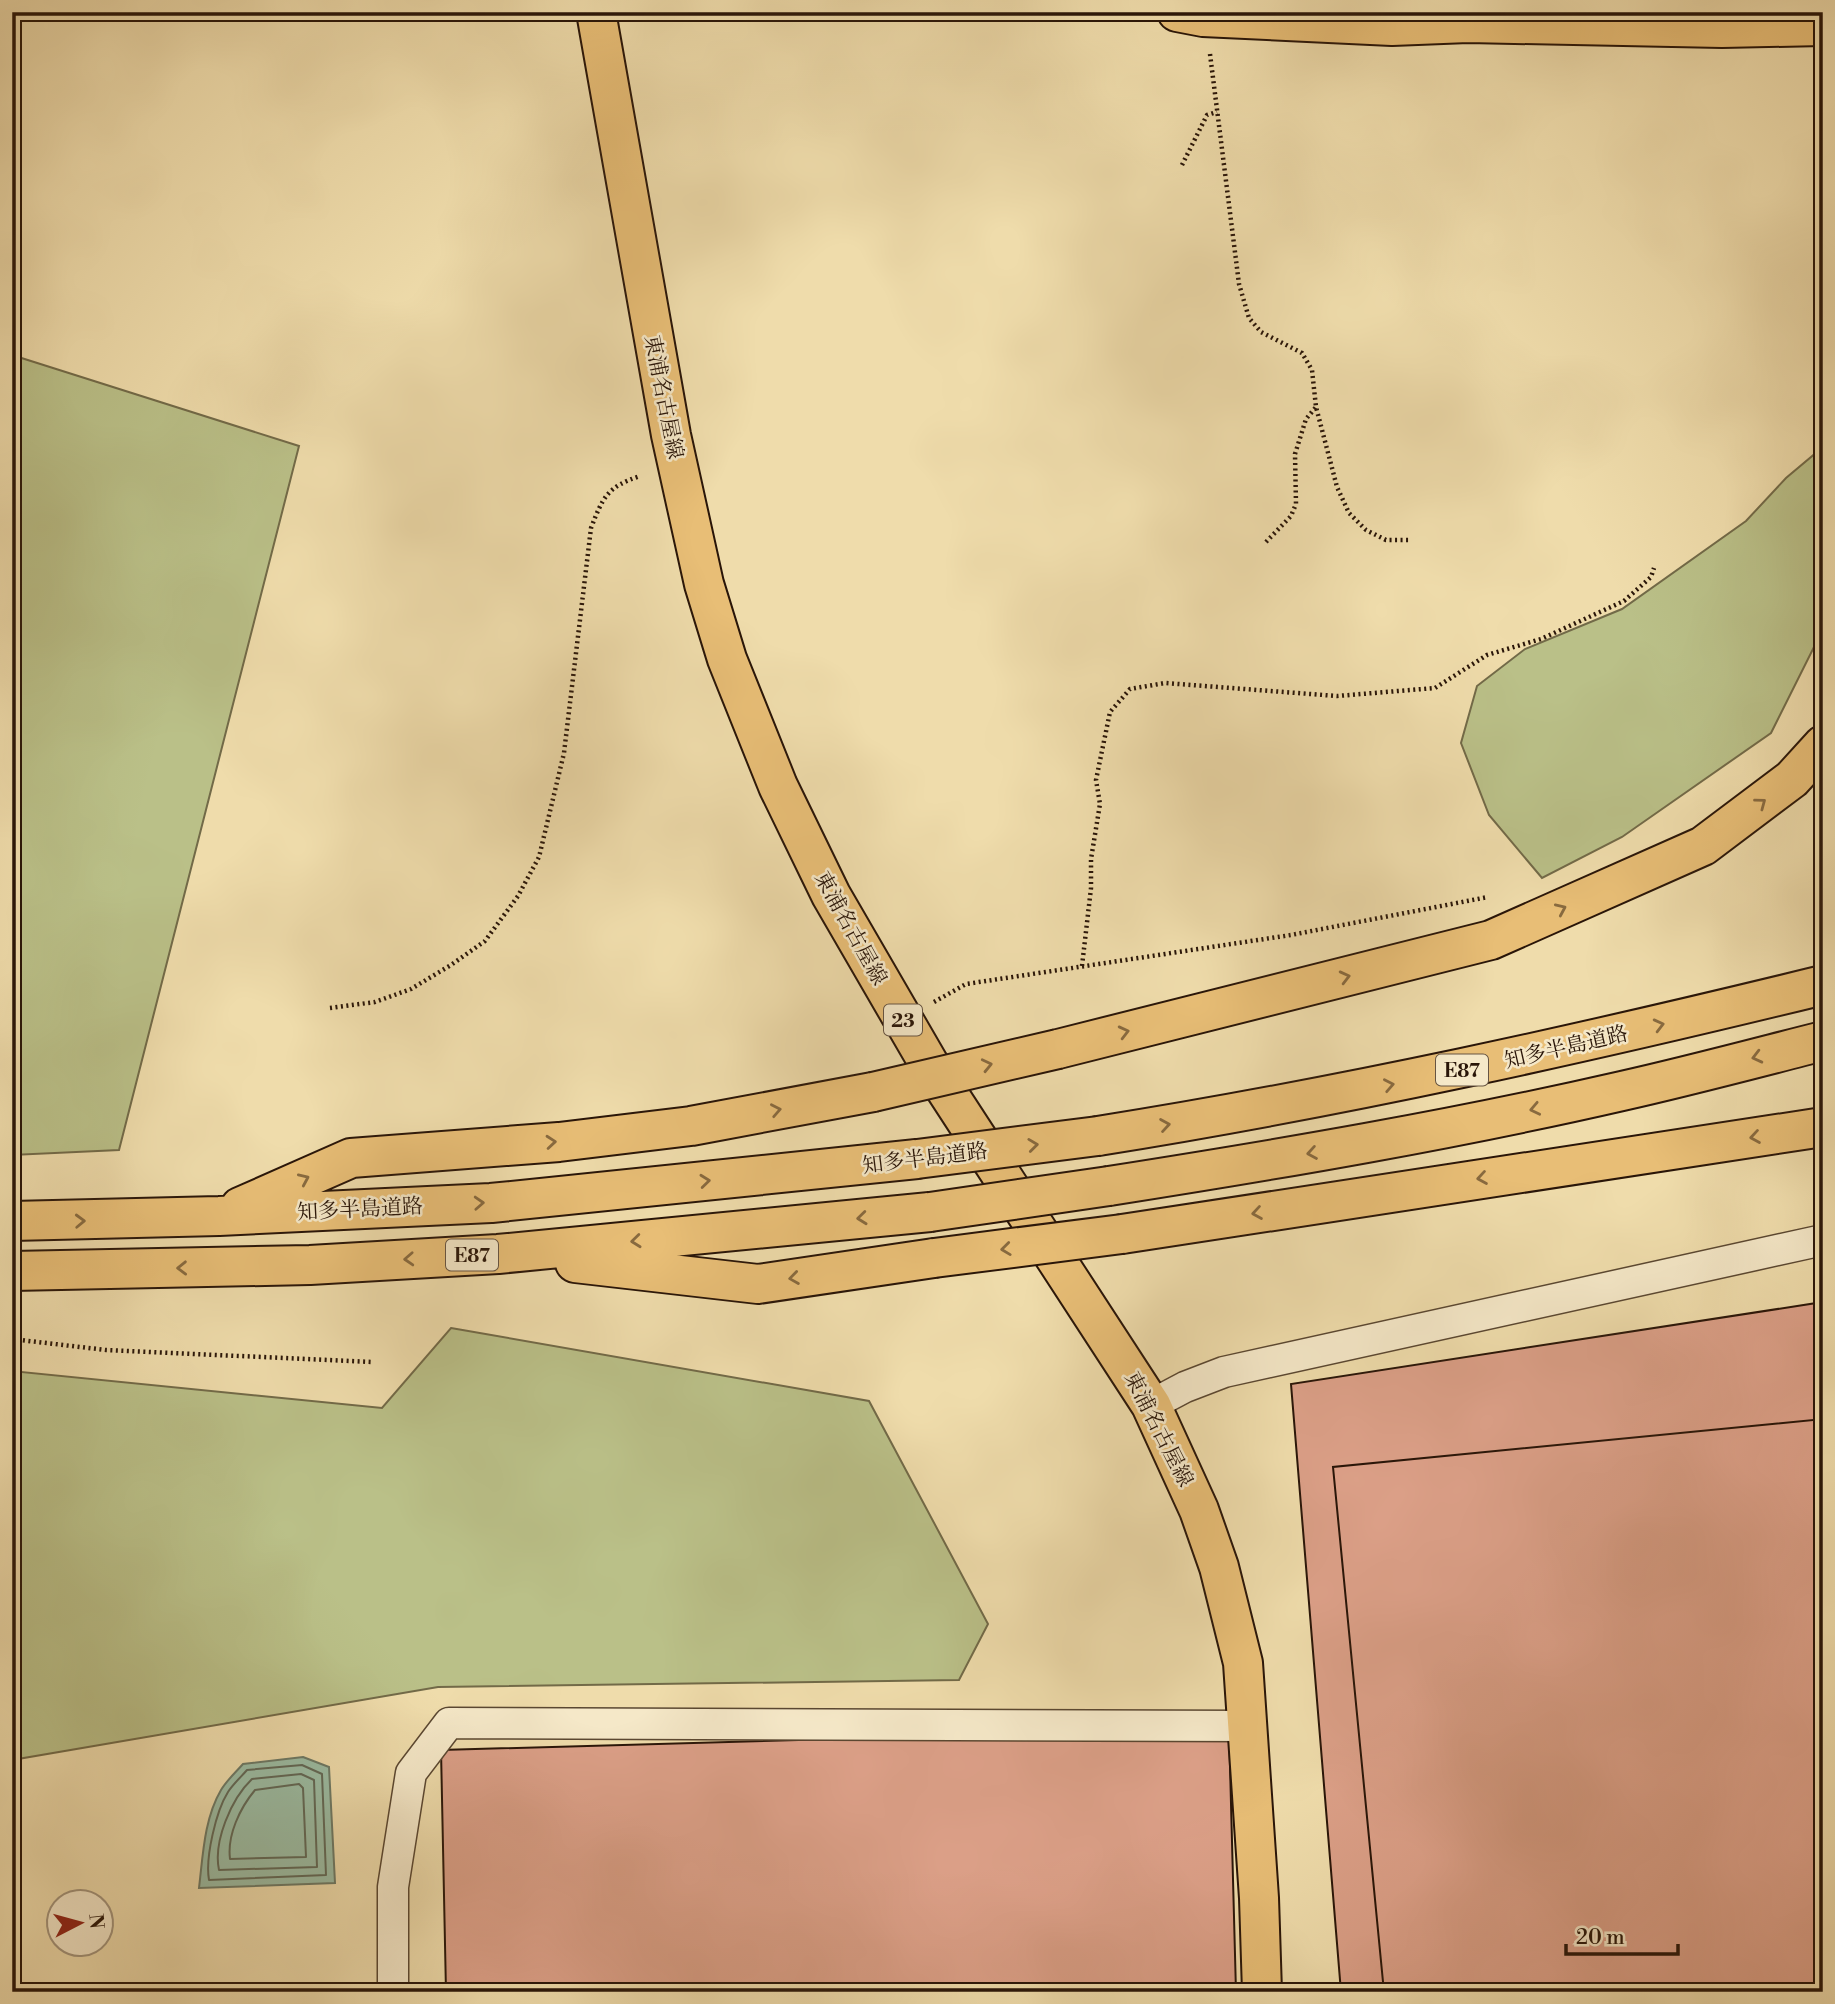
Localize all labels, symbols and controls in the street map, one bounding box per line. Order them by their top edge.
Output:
street label: 東浦名古屋線 [638,333,688,462]
one-way arrow [1753,798,1765,811]
street label: 東浦名古屋線 [808,867,892,990]
one-way arrow [1554,903,1566,917]
one-way arrow [1338,971,1350,985]
road number: 23 [884,1004,922,1036]
one-way arrow [1653,1019,1665,1033]
street label: 知多半島道路 [1502,1021,1631,1075]
one-way arrow [1118,1026,1130,1040]
one-way arrow [1751,1049,1763,1063]
road number: E87 [1436,1054,1488,1086]
one-way arrow [981,1059,993,1073]
one-way arrow [1383,1078,1395,1093]
one-way arrow [1529,1101,1541,1116]
one-way arrow [770,1103,782,1118]
one-way arrow [1159,1118,1171,1133]
one-way arrow [1749,1129,1761,1144]
one-way arrow [545,1135,556,1150]
one-way arrow [1027,1137,1039,1152]
street label: 知多半島道路 [861,1138,989,1180]
one-way arrow [1306,1144,1318,1159]
one-way arrow [1476,1170,1488,1185]
one-way arrow [296,1173,309,1187]
one-way arrow [700,1174,711,1189]
street label: 知多半島道路 [296,1194,424,1226]
one-way arrow [474,1196,485,1211]
one-way arrow [1251,1205,1263,1220]
one-way arrow [857,1211,868,1226]
one-way arrow [75,1213,86,1228]
one-way arrow [630,1233,642,1248]
road number: E87 [446,1240,498,1270]
one-way arrow [1000,1242,1012,1257]
one-way arrow [404,1251,415,1266]
one-way arrow [176,1260,187,1275]
one-way arrow [788,1271,800,1286]
street label: 東浦名古屋線 [1118,1367,1198,1491]
north arrow [46,1888,116,1958]
text: N [83,1913,109,1930]
scale bar [1566,1913,1678,1957]
text: 20 m [1576,1925,1625,1951]

